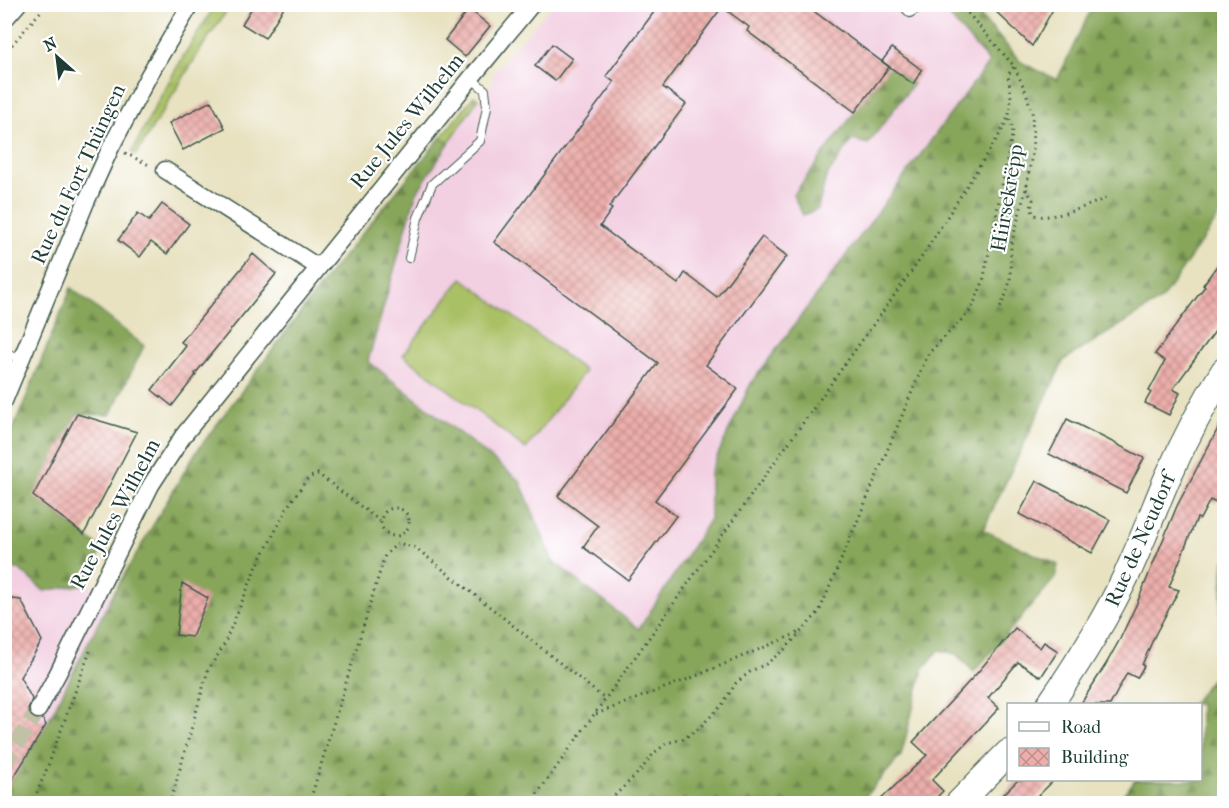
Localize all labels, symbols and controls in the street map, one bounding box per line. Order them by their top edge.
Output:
north arrow [27,27,87,87]
text: N [40,33,61,55]
street label: Rue Jules Wilhelm [345,48,469,193]
street label: Rue du Fort Thüngen [26,80,130,268]
street label: Hiirsekrëpp [986,142,1028,254]
street label: Rue Jules Wilhelm [65,434,165,593]
street label: Rue de Neudorf [1100,466,1182,610]
legend [1007,703,1202,781]
text: Road [1061,717,1101,738]
text: Building [1061,747,1129,768]

